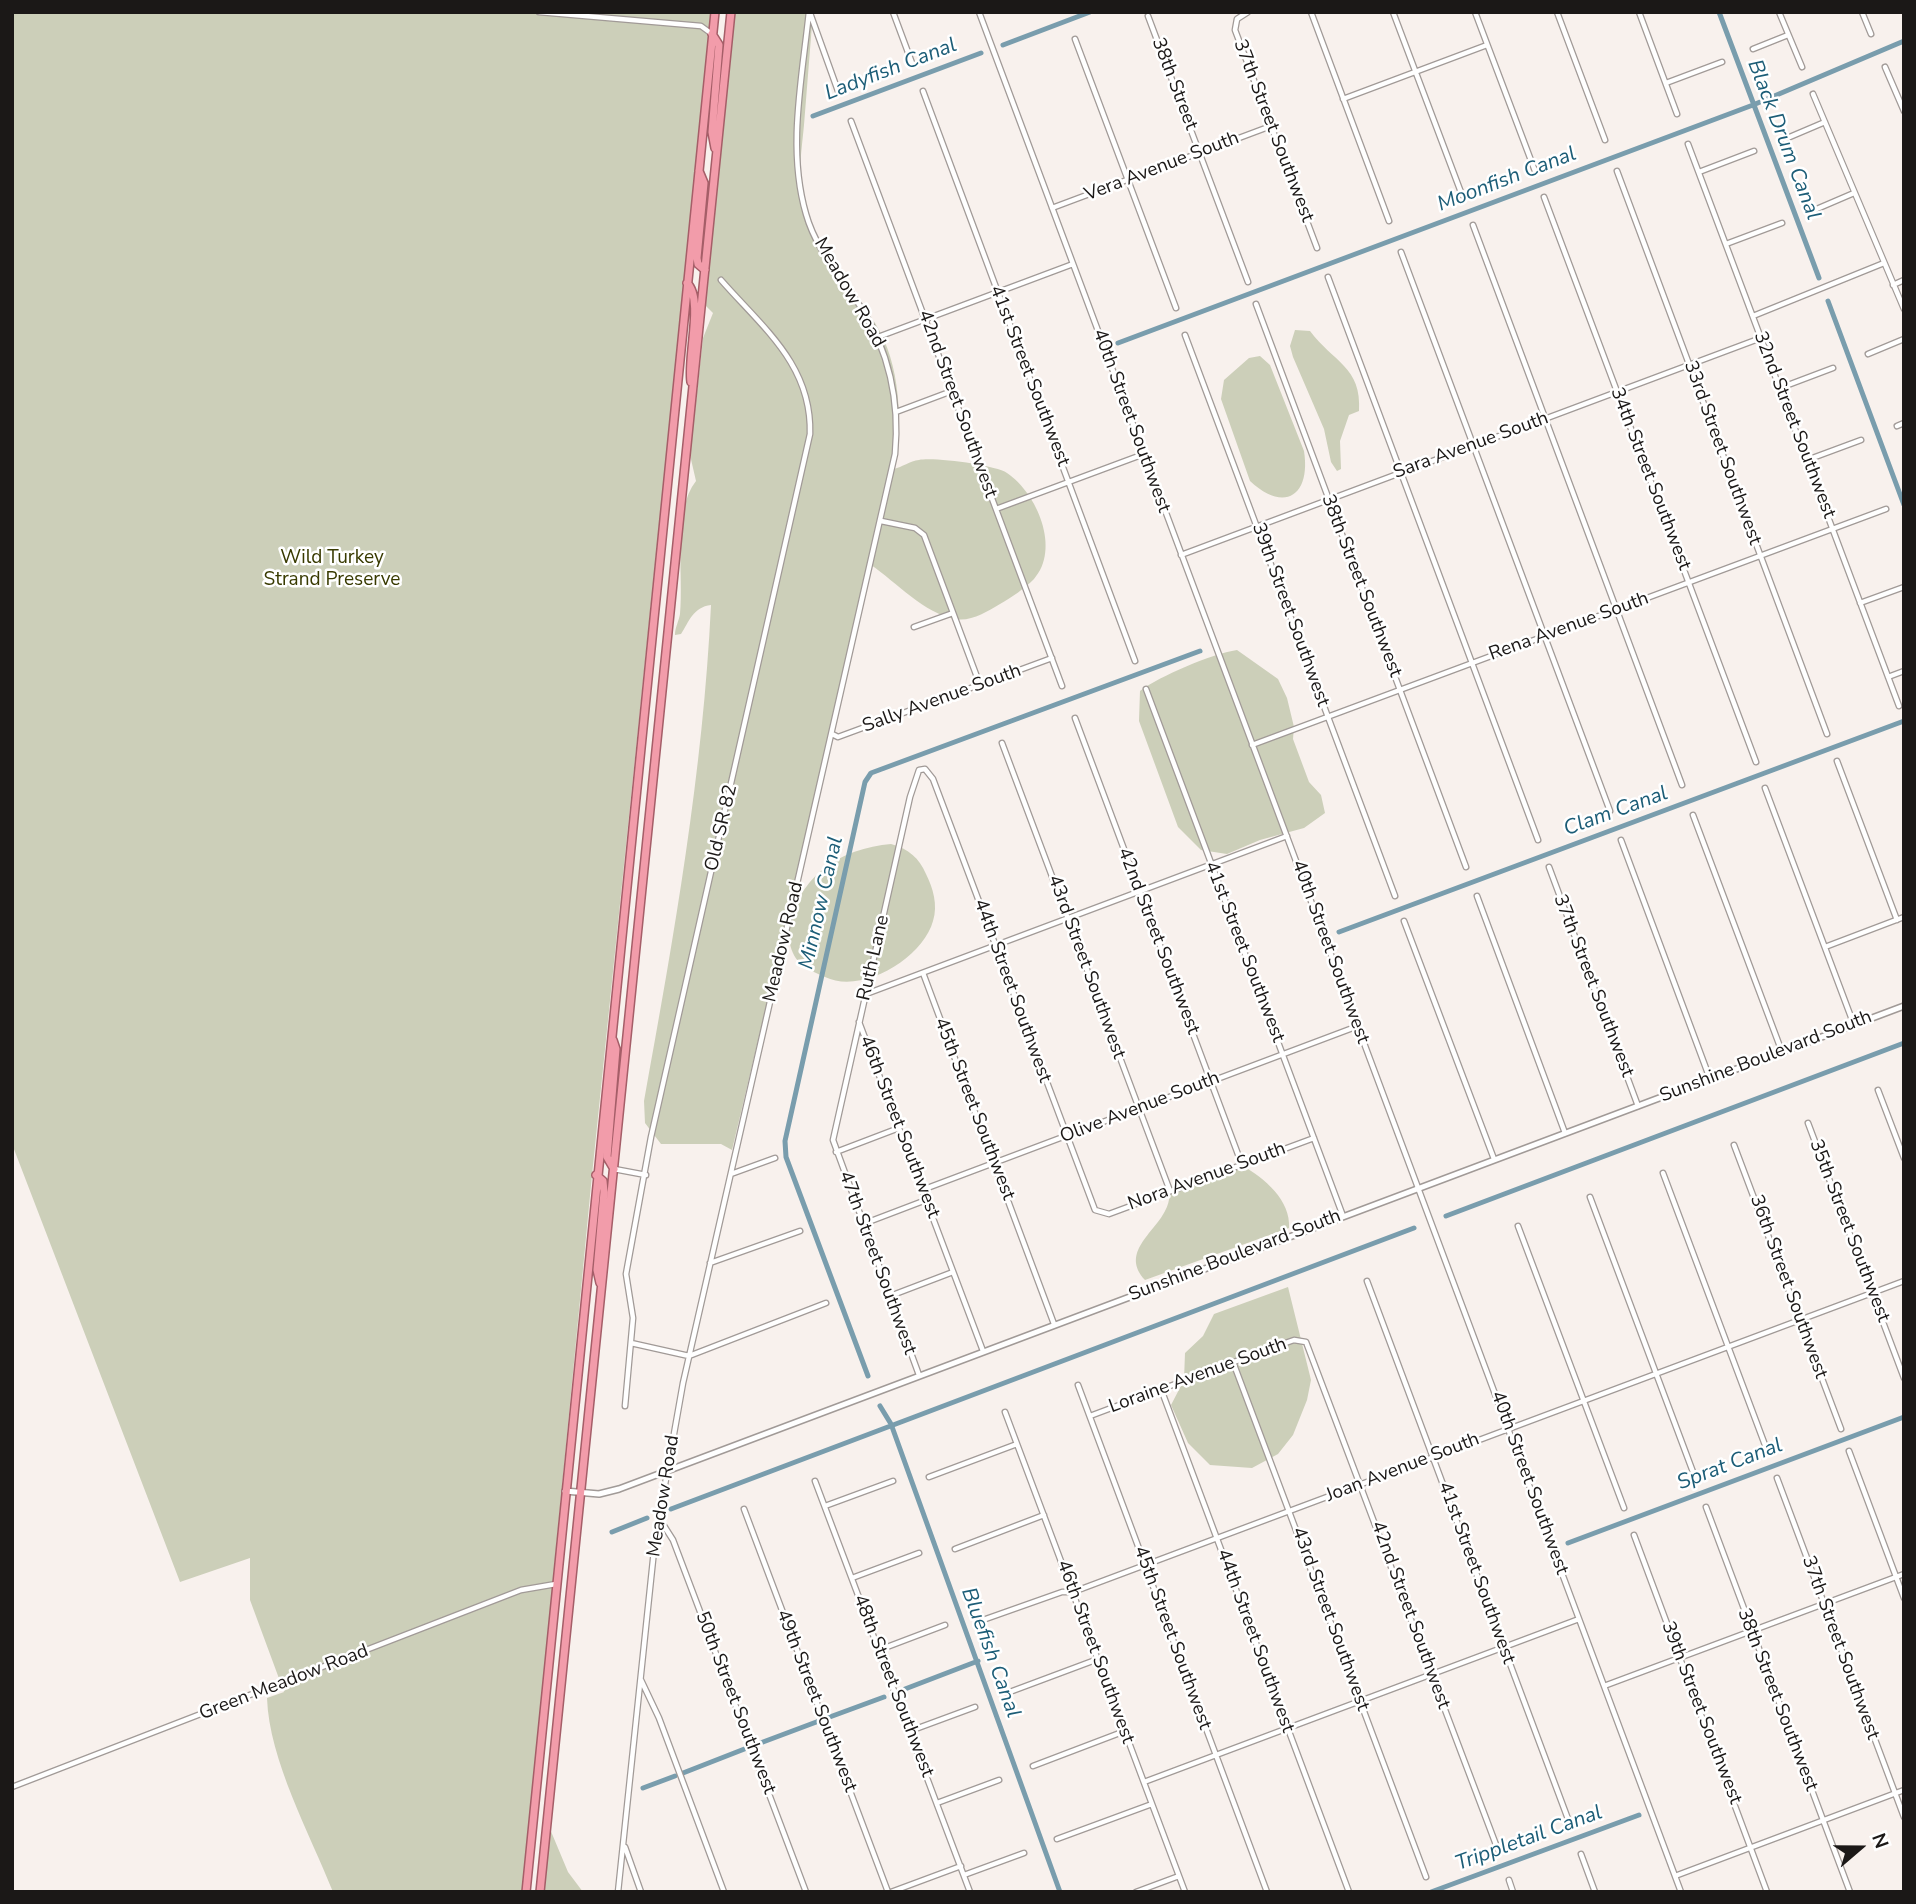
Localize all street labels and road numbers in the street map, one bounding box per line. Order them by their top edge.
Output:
street label: 38th Street [1146,35,1202,133]
street label: 37th Street Southwest [1228,36,1318,226]
street label: Vera Avenue South [1082,127,1242,207]
street label: Meadow Road [808,234,890,352]
street label: 41st Street Southwest [984,282,1074,470]
street label: 42nd Street Southwest [912,307,1002,501]
street label: 40th Street Southwest [1087,326,1175,516]
street label: 32nd Street Southwest [1748,328,1840,522]
street label: 33rd Street Southwest [1678,358,1766,548]
street label: 34th Street Southwest [1605,384,1695,574]
street label: Sara Avenue South [1390,407,1552,485]
street label: 38th Street Southwest [1316,491,1406,681]
street label: 39th Street Southwest [1246,520,1334,710]
street label: Rena Avenue South [1486,588,1652,666]
street label: Sally Avenue South [859,660,1025,738]
street label: Old SR 82 [701,782,743,874]
street label: 42nd Street Southwest [1112,844,1204,1038]
street label: 40th Street Southwest [1286,857,1374,1047]
street label: 41st Street Southwest [1199,858,1289,1046]
street label: 43rd Street Southwest [1042,872,1130,1062]
street label: Meadow Road [759,880,809,1004]
street label: 37th Street Southwest [1548,891,1638,1081]
street label: 44th Street Southwest [968,896,1056,1086]
street label: Ruth Lane [853,913,895,1003]
street label: Sunshine Boulevard South [1657,1006,1875,1108]
street label: 45th Street Southwest [929,1014,1019,1204]
street label: 46th Street Southwest [854,1032,944,1222]
street label: Olive Avenue South [1057,1067,1223,1149]
street label: 35th Street Southwest [1804,1136,1894,1326]
street label: Nora Avenue South [1125,1138,1289,1216]
street label: 47th Street Southwest [833,1168,921,1358]
street label: 36th Street Southwest [1744,1192,1832,1382]
street label: Sunshine Boulevard South [1126,1205,1344,1307]
street label: Loraine Avenue South [1106,1333,1290,1419]
street label: 40th Street Southwest [1485,1388,1573,1578]
street label: Joan Avenue South [1323,1428,1483,1508]
street label: Meadow Road [643,1433,685,1559]
street label: 41st Street Southwest [1432,1479,1520,1667]
street label: 42nd Street Southwest [1365,1518,1455,1712]
street label: 43rd Street Southwest [1286,1524,1374,1714]
street label: 45th Street Southwest [1128,1543,1216,1733]
street label: 44th Street Southwest [1211,1546,1299,1736]
street label: 37th Street Southwest [1796,1553,1884,1743]
street label: 46th Street Southwest [1051,1557,1139,1747]
street label: 48th Street Southwest [848,1591,938,1781]
street label: 38th Street Southwest [1732,1605,1822,1795]
street label: 49th Street Southwest [771,1606,861,1796]
street label: 50th Street Southwest [690,1608,780,1798]
street label: 39th Street Southwest [1656,1618,1746,1808]
street label: Green Meadow Road [196,1640,372,1726]

